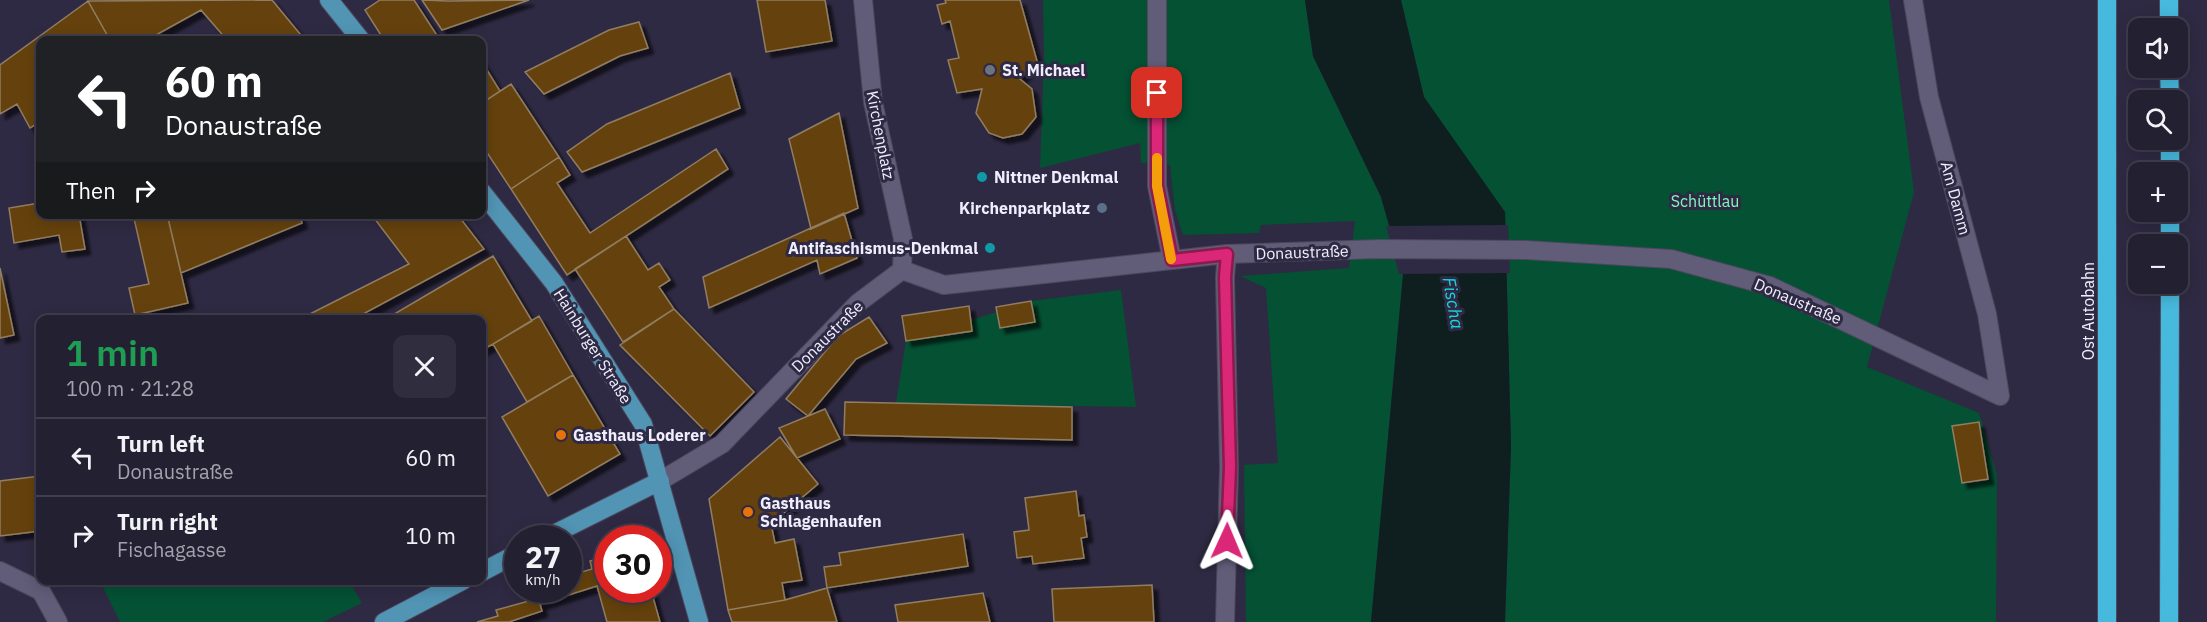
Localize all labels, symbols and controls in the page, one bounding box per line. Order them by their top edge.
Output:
map controls [2128,18,2188,294]
button: sound [2128,18,2188,78]
text: 60 m [165,54,263,109]
icon: left [66,60,144,138]
place label: St. Michael [1002,60,1085,80]
marker: St. Michael [983,63,997,77]
pin [1131,67,1182,118]
icon: arrive [1140,76,1173,109]
street label: Kirchenplatz [863,89,899,181]
button: search [2128,90,2188,150]
text: Donaustraße [165,107,322,142]
street label: Am Damm [1937,159,1975,237]
button: + [2128,162,2188,222]
place label: Nittner Denkmal [994,167,1118,187]
marker: Nittner Denkmal [975,170,989,184]
icon: right [128,174,161,207]
text: Then [66,176,116,205]
park label: Schüttlau [1671,191,1739,211]
place label: Kirchenparkplatz [959,198,1090,218]
marker: Kirchenparkplatz [1095,201,1109,215]
button: − [2128,234,2188,294]
place label: Antifaschismus-Denkmal [788,238,978,258]
street label: Donaustraße [1255,240,1349,264]
marker: Antifaschismus-Denkmal [983,241,997,255]
street label: Ost Autobahn [2078,262,2098,360]
street label: Donaustraße [1751,274,1845,328]
water label: Fischa [1438,275,1469,331]
street label: Hainburger Straße [550,285,637,407]
street label: Donaustraße [787,296,867,376]
text: 1 min [66,329,159,376]
button: close [393,335,456,398]
text: 100 m · 21:28 [66,375,194,402]
place label: Gasthaus Loderer [573,425,706,445]
marker: Gasthaus Loderer [554,428,568,442]
text: Turn left [117,429,205,458]
icon: left [66,441,99,474]
text: 60 m [405,443,456,472]
text: Donaustraße [117,458,233,485]
place label: Gasthaus Schlagenhaufen [760,493,881,531]
marker: Gasthaus Schlagenhaufen [741,505,755,519]
text: Turn right [117,507,218,536]
position arrow [1195,509,1259,573]
icon: right [66,519,99,552]
text: 10 m [405,521,456,550]
speed limit sign: 30 [594,525,672,603]
text: Fischagasse [117,536,227,563]
text: 27 [525,537,561,576]
text: km/h [525,570,561,589]

